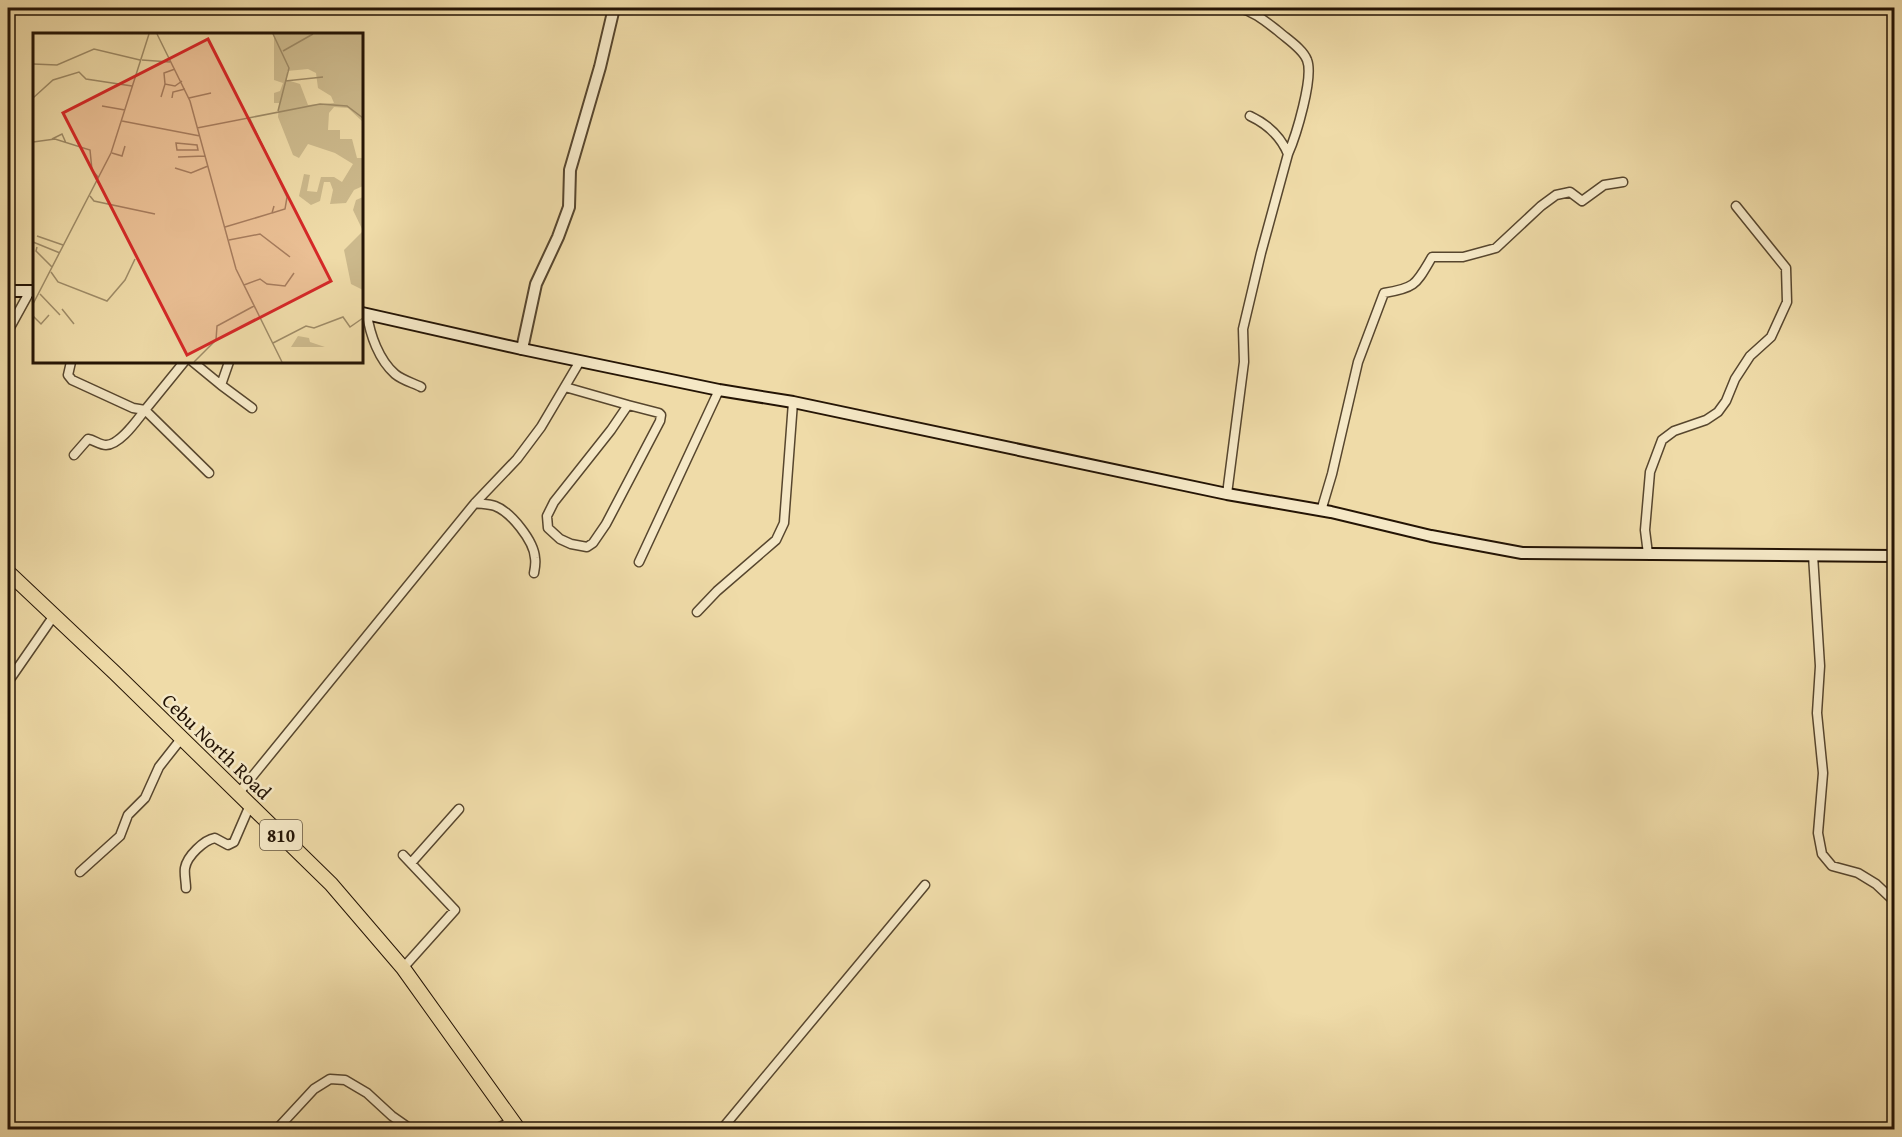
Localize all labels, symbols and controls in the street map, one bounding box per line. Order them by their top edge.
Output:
inset map [33,33,363,363]
street label: Cebu North Road [156,686,278,806]
road number: 810 [260,820,302,850]

